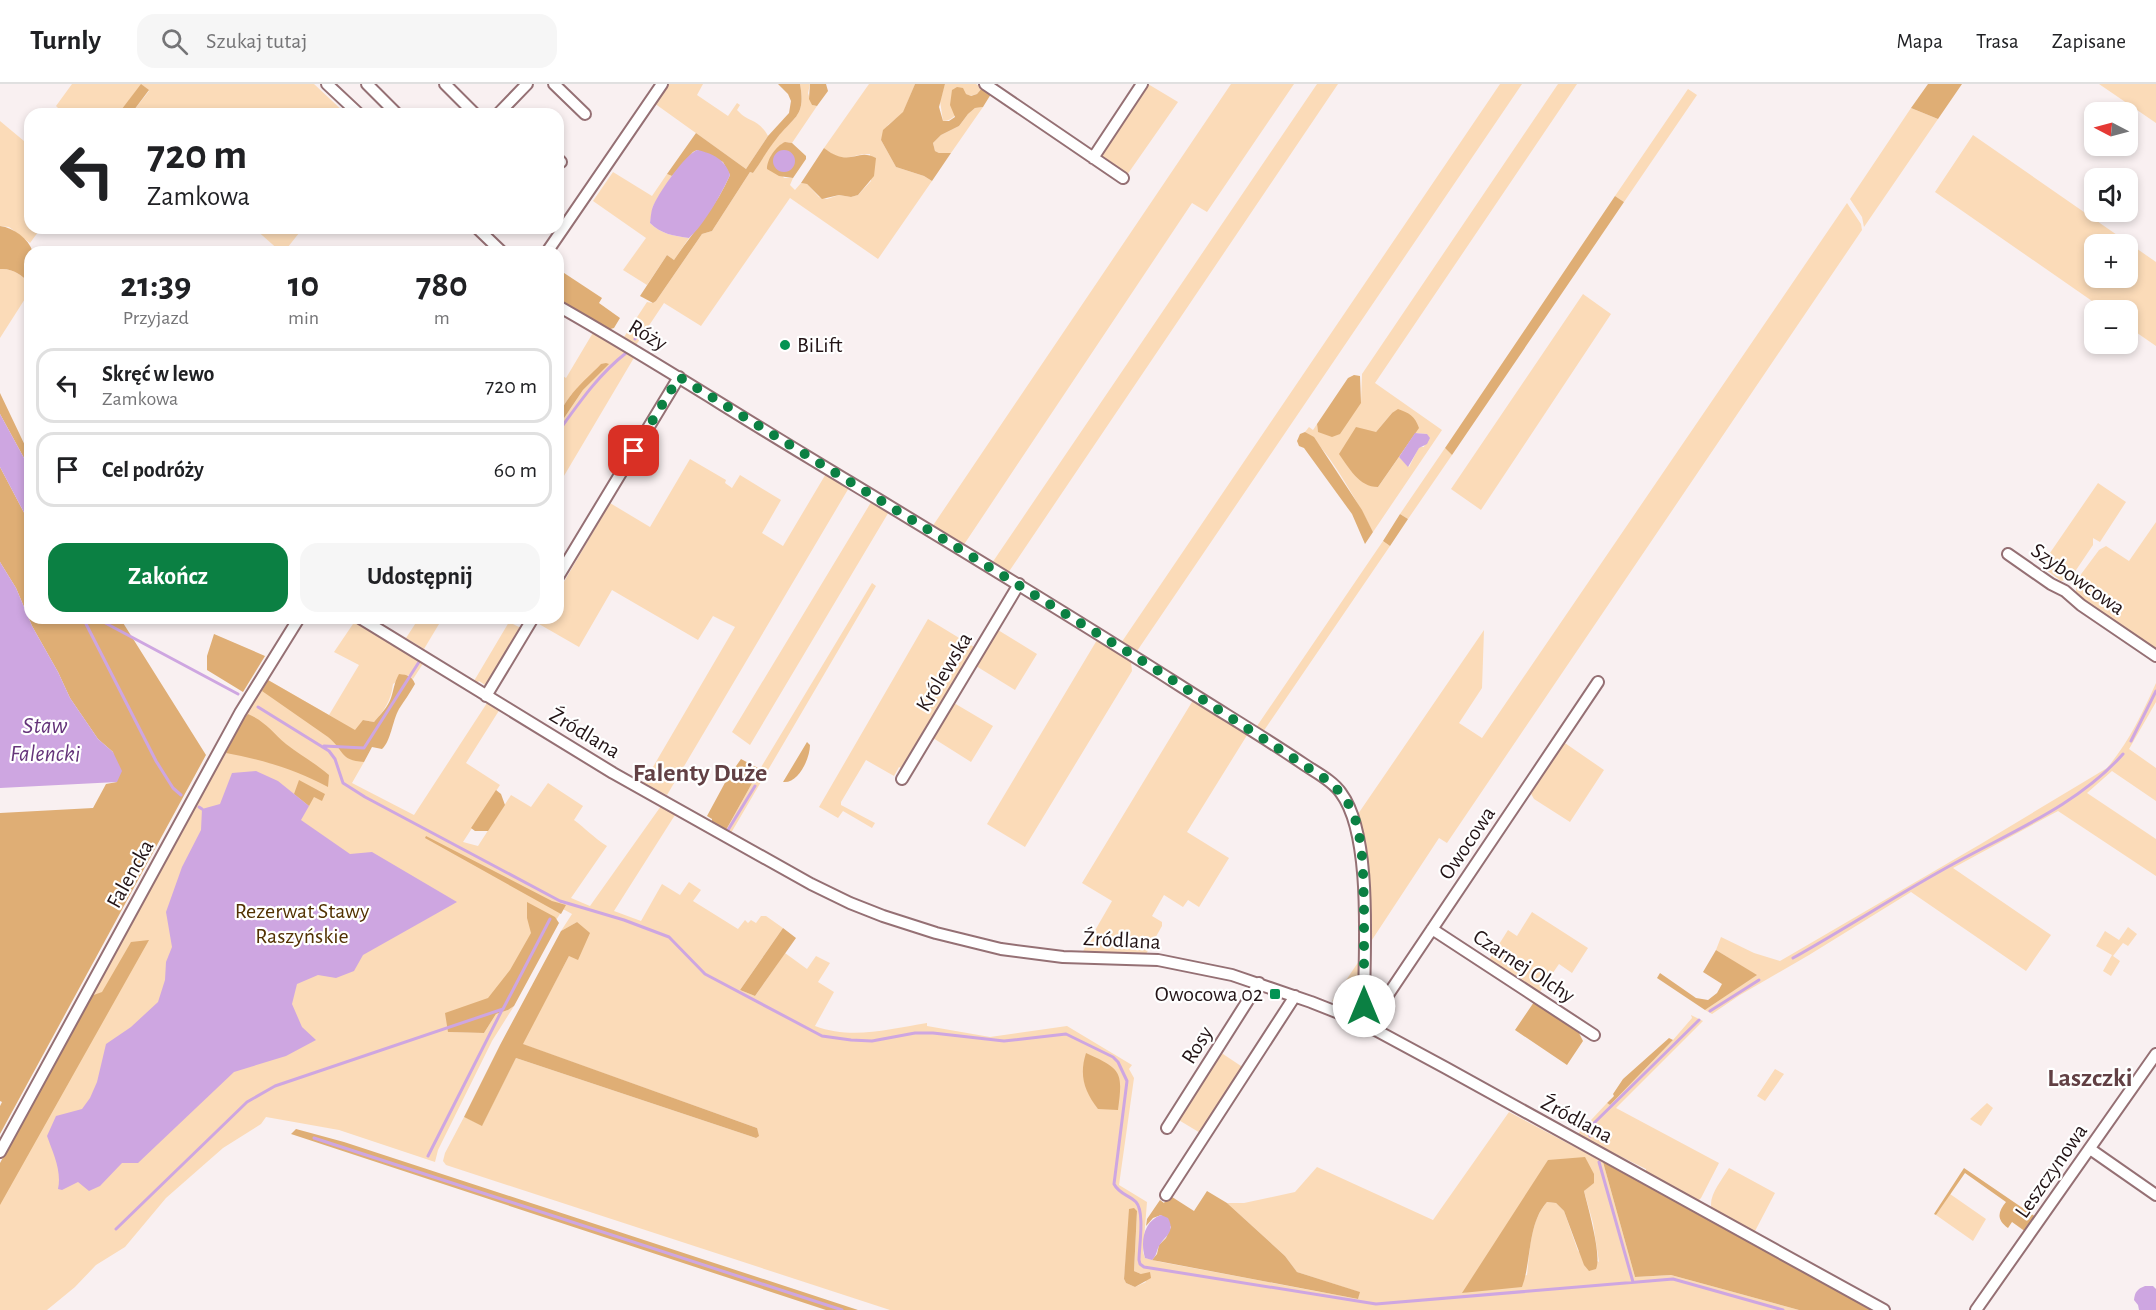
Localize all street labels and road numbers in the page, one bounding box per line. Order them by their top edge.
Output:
street label: Róży [625,315,671,355]
street label: Szybowcowa [2027,539,2129,619]
street label: Królewska [912,629,976,715]
street label: Źródlana [546,703,625,762]
street label: Owocowa [1435,802,1499,884]
street label: Falencka [102,836,158,912]
street label: Czarnej Olchy [1469,925,1579,1007]
street label: Źródlana [1083,926,1161,953]
street label: Rosy [1177,1022,1217,1068]
street label: Źródlana [1537,1090,1617,1147]
street label: Leszczynowa [2011,1120,2091,1222]

